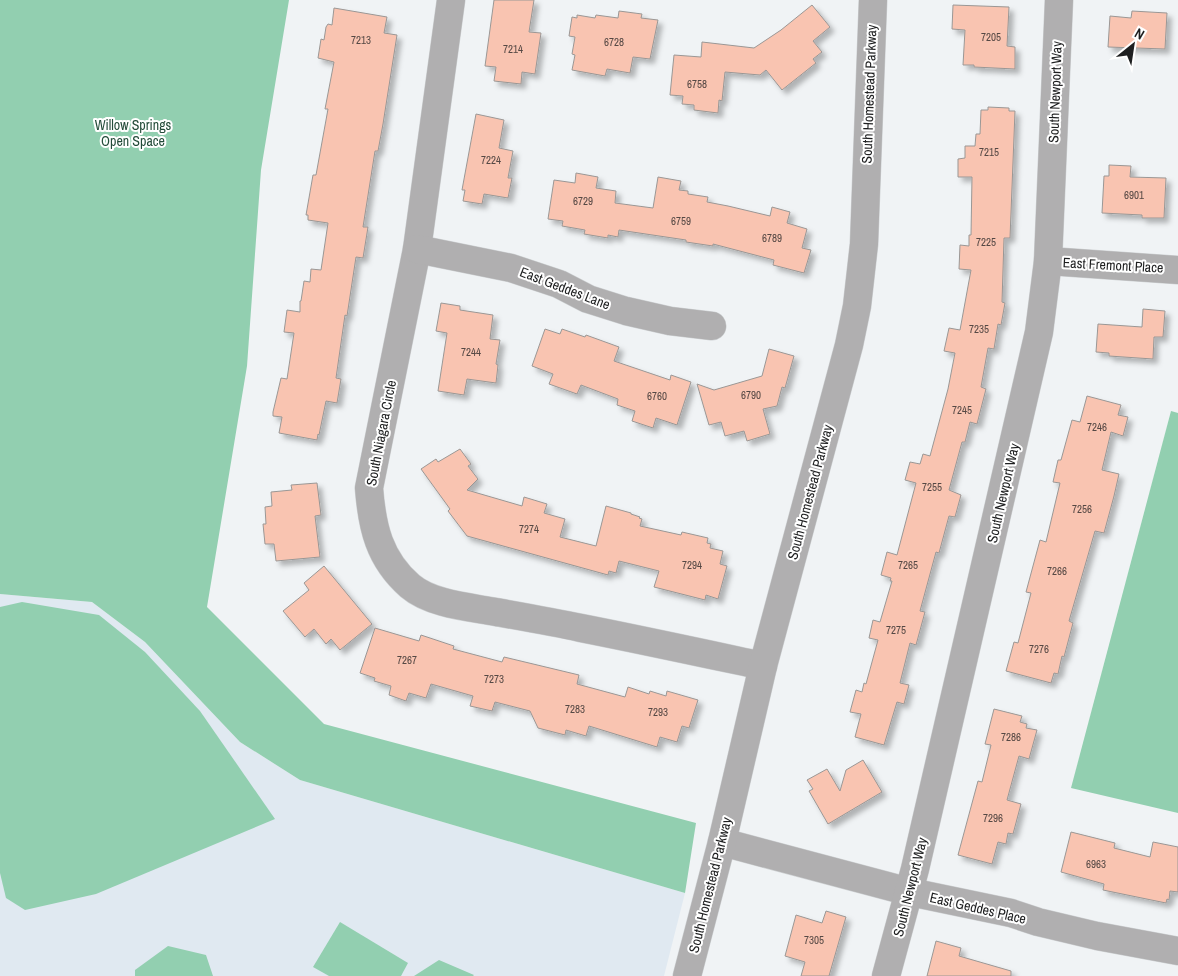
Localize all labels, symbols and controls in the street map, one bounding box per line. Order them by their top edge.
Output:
north arrow [1108,20,1158,70]
street label: South Homestead Parkway [858,24,880,164]
text: N [1131,24,1148,44]
house number: 7205 [981,30,1001,44]
house number: 7213 [351,33,371,47]
house number: 6728 [604,35,624,49]
street label: South Newport Way [1044,41,1066,143]
house number: 7214 [503,42,523,56]
house number: 6758 [687,77,707,91]
park label: Willow Springs Open Space [95,116,172,150]
house number: 7215 [979,145,999,159]
house number: 7224 [481,153,501,167]
house number: 6901 [1124,188,1144,202]
house number: 6729 [573,194,593,208]
house number: 6759 [671,214,691,228]
house number: 6789 [762,231,782,245]
house number: 7225 [976,235,996,249]
street label: East Fremont Place [1062,253,1164,277]
street label: East Geddes Lane [517,263,613,313]
house number: 7235 [969,322,989,336]
house number: 7244 [461,345,481,359]
street label: South Niagara Circle [362,379,400,487]
house number: 6790 [741,388,761,402]
house number: 6760 [647,389,667,403]
house number: 7245 [952,403,972,417]
house number: 7246 [1087,420,1107,434]
street label: South Homestead Parkway [783,422,837,562]
street label: South Newport Way [983,441,1023,545]
house number: 7255 [922,480,942,494]
house number: 7256 [1072,502,1092,516]
house number: 7274 [519,522,539,536]
house number: 7294 [682,558,702,572]
house number: 7265 [898,558,918,572]
house number: 7266 [1047,564,1067,578]
house number: 7275 [886,623,906,637]
house number: 7276 [1029,642,1049,656]
house number: 7267 [397,653,417,667]
house number: 7273 [484,672,504,686]
house number: 7283 [565,702,585,716]
house number: 7293 [648,705,668,719]
house number: 7286 [1001,730,1021,744]
house number: 7296 [983,811,1003,825]
street label: South Homestead Parkway [684,815,736,955]
street label: South Newport Way [889,835,931,939]
house number: 6963 [1086,857,1106,871]
street label: East Geddes Place [928,888,1028,928]
house number: 7305 [804,933,824,947]

